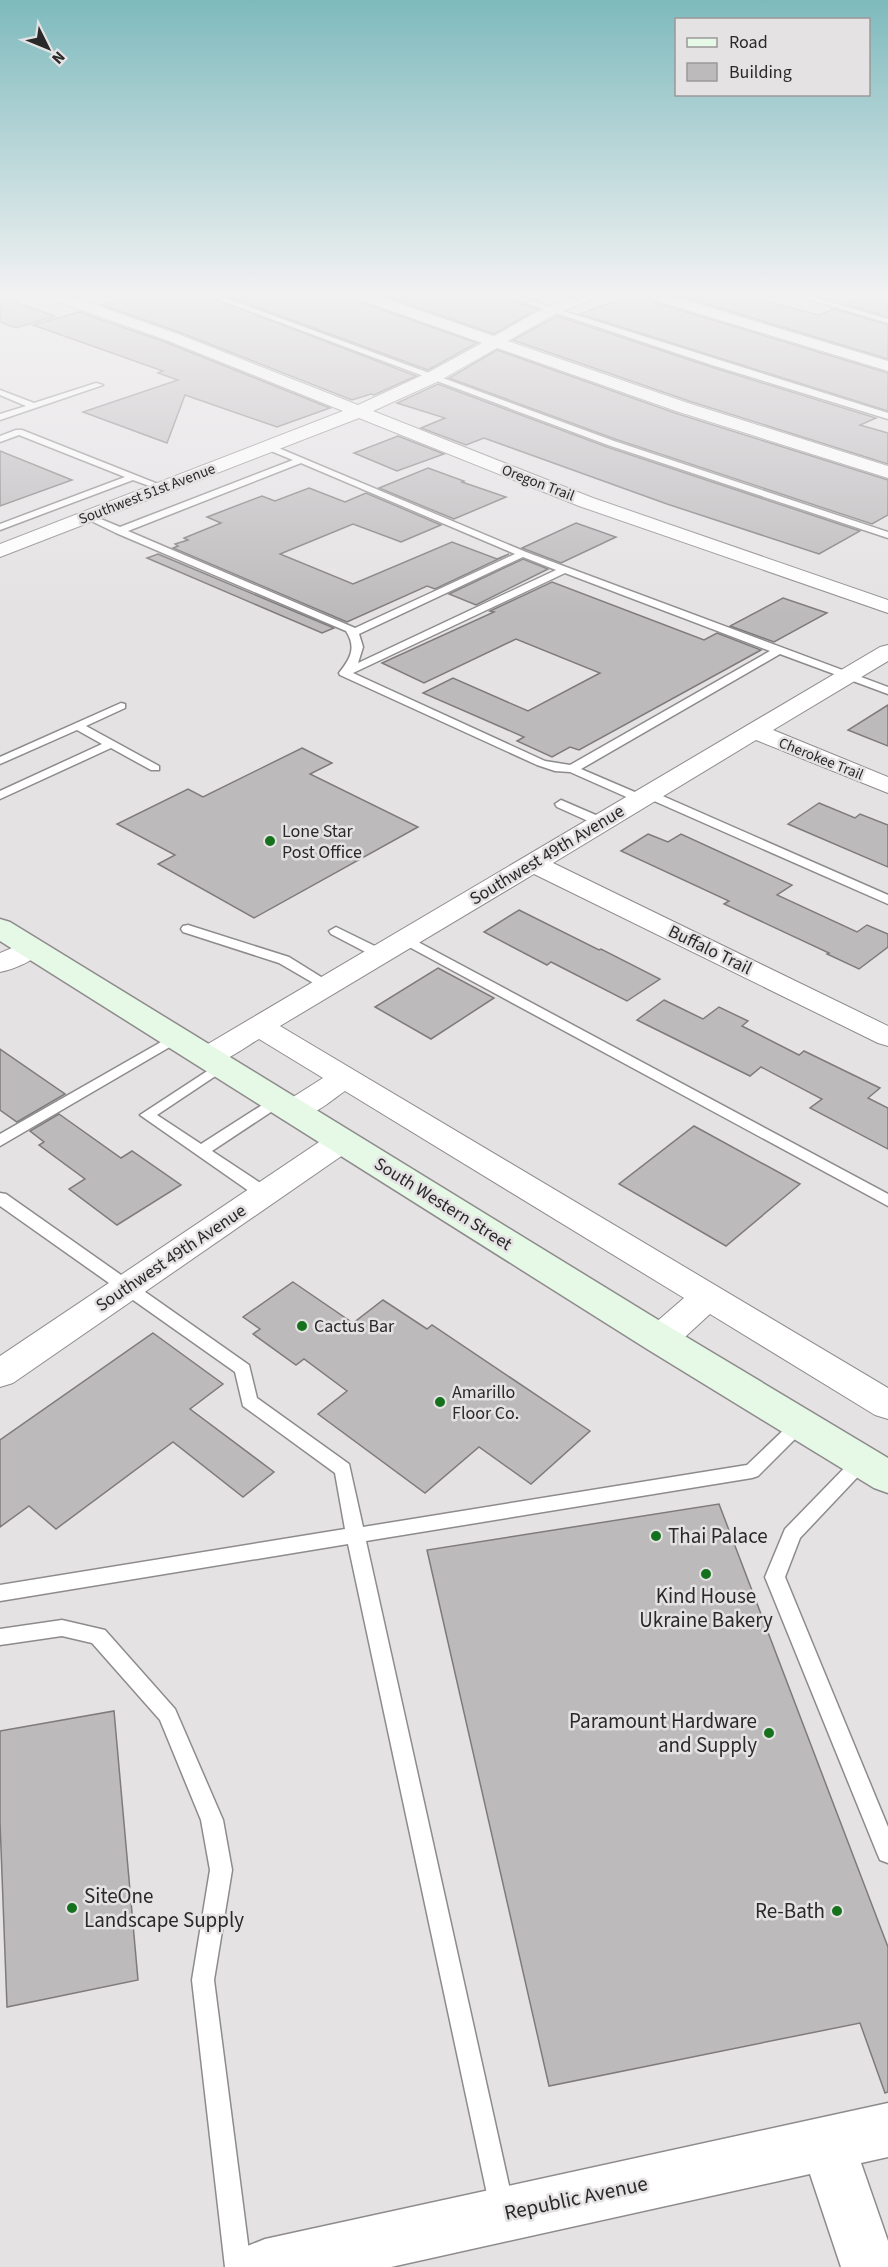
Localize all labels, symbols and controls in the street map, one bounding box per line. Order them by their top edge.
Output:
north arrow [18,18,78,78]
legend [675,18,870,96]
text: Road [729,30,768,55]
text: N [47,46,70,69]
text: Building [729,60,792,85]
street label: Southwest 51st Avenue [76,458,218,530]
street label: Oregon Trail [499,460,578,507]
street label: Cherokee Trail [776,732,867,786]
street label: Southwest 49th Avenue [465,799,629,911]
place label: Lone Star Post Office [282,819,362,865]
marker: Lone Star Post Office [263,834,277,848]
street label: Buffalo Trail [664,919,756,981]
street label: South Western Street [369,1151,517,1257]
street label: Southwest 49th Avenue [91,1198,251,1318]
place label: Cactus Bar [314,1314,395,1339]
marker: Cactus Bar [295,1319,309,1333]
place label: Amarillo Floor Co. [452,1380,519,1426]
marker: Amarillo Floor Co. [433,1395,447,1409]
place label: Thai Palace [668,1521,768,1551]
marker: Thai Palace [649,1529,663,1543]
marker: Kind House Ukraine Bakery [699,1567,713,1581]
place label: Kind House Ukraine Bakery [639,1581,773,1635]
place label: Paramount Hardware and Supply [569,1706,757,1760]
marker: Paramount Hardware and Supply [762,1726,776,1740]
place label: SiteOne Landscape Supply [84,1881,244,1935]
place label: Re-Bath [755,1896,825,1926]
marker: SiteOne Landscape Supply [65,1901,79,1915]
marker: Re-Bath [830,1904,844,1918]
street label: Republic Avenue [502,2168,650,2228]

